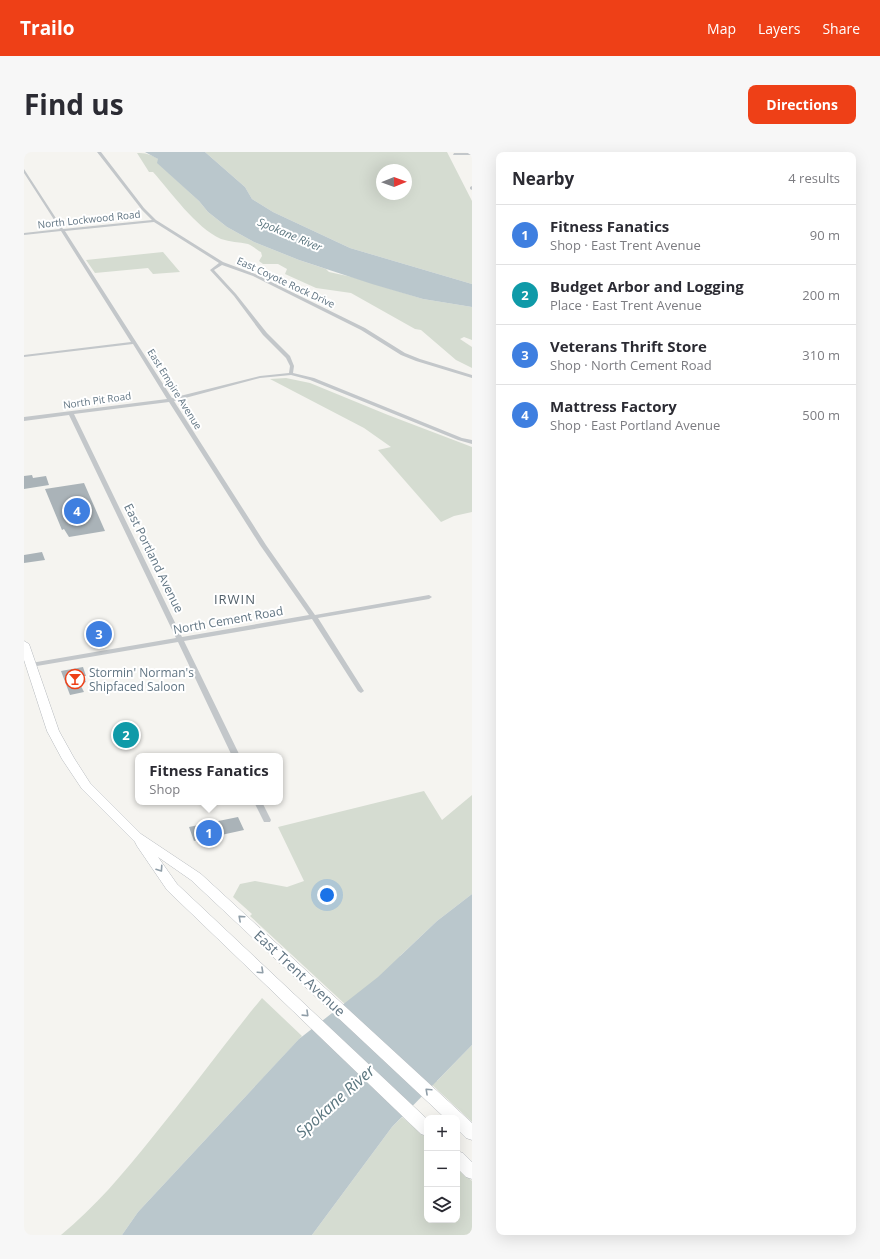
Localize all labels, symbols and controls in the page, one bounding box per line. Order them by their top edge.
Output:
text: Trailo [20,15,74,41]
text: Map [707,19,736,38]
text: Layers [758,19,800,38]
text: Share [822,19,860,38]
text: Find us [24,85,124,123]
button: Directions [748,85,856,124]
north arrow [376,164,412,200]
text: Nearby [512,167,574,190]
text: 4 results [788,169,840,187]
street label: North Lockwood Road [37,207,141,231]
water label: Spokane River [256,214,325,255]
text: Fitness Fanatics [550,216,669,236]
text: 1 [521,226,529,244]
text: 90 m [810,226,840,244]
text: Shop · East Trent Avenue [550,236,701,254]
street label: East Coyote Rock Drive [235,253,338,311]
text: Budget Arbor and Logging [550,276,744,296]
text: 2 [521,286,529,304]
text: 200 m [802,286,840,304]
text: Place · East Trent Avenue [550,296,702,314]
text: Veterans Thrift Store [550,336,707,356]
street label: East Empire Avenue [145,346,206,432]
text: 3 [521,346,529,364]
text: 310 m [802,346,840,364]
text: Shop · North Cement Road [550,356,712,374]
street label: North Pit Road [62,388,132,412]
text: Mattress Factory [550,396,677,416]
text: 4 [521,406,529,424]
text: 500 m [802,406,840,424]
text: Shop · East Portland Avenue [550,416,720,434]
pin: 4 [64,496,90,526]
street label: East Portland Avenue [120,501,188,616]
district label: IRWIN [214,590,256,608]
street label: North Cement Road [172,602,284,638]
pin: 3 [86,619,112,649]
place label: Stormin' Norman's Shipfaced Saloon [89,664,194,695]
bar icon: Stormin' Norman's Shipfaced Saloon [64,668,86,690]
pin: 2 [113,720,139,750]
popup [135,753,283,805]
text: Fitness Fanatics [149,760,269,780]
text: Shop [149,780,180,798]
pin: 1 [196,818,222,848]
one-way arrow [155,865,162,872]
your location [317,885,337,905]
one-way arrow [238,916,246,923]
street label: East Trent Avenue [250,926,350,1020]
one-way arrow [256,966,264,974]
one-way arrow [301,1009,309,1017]
water label: Spokane River [291,1059,380,1142]
one-way arrow [425,1089,433,1096]
map controls [424,1115,460,1223]
button: + [424,1115,460,1151]
button: − [424,1151,460,1187]
button: layers [424,1187,460,1223]

